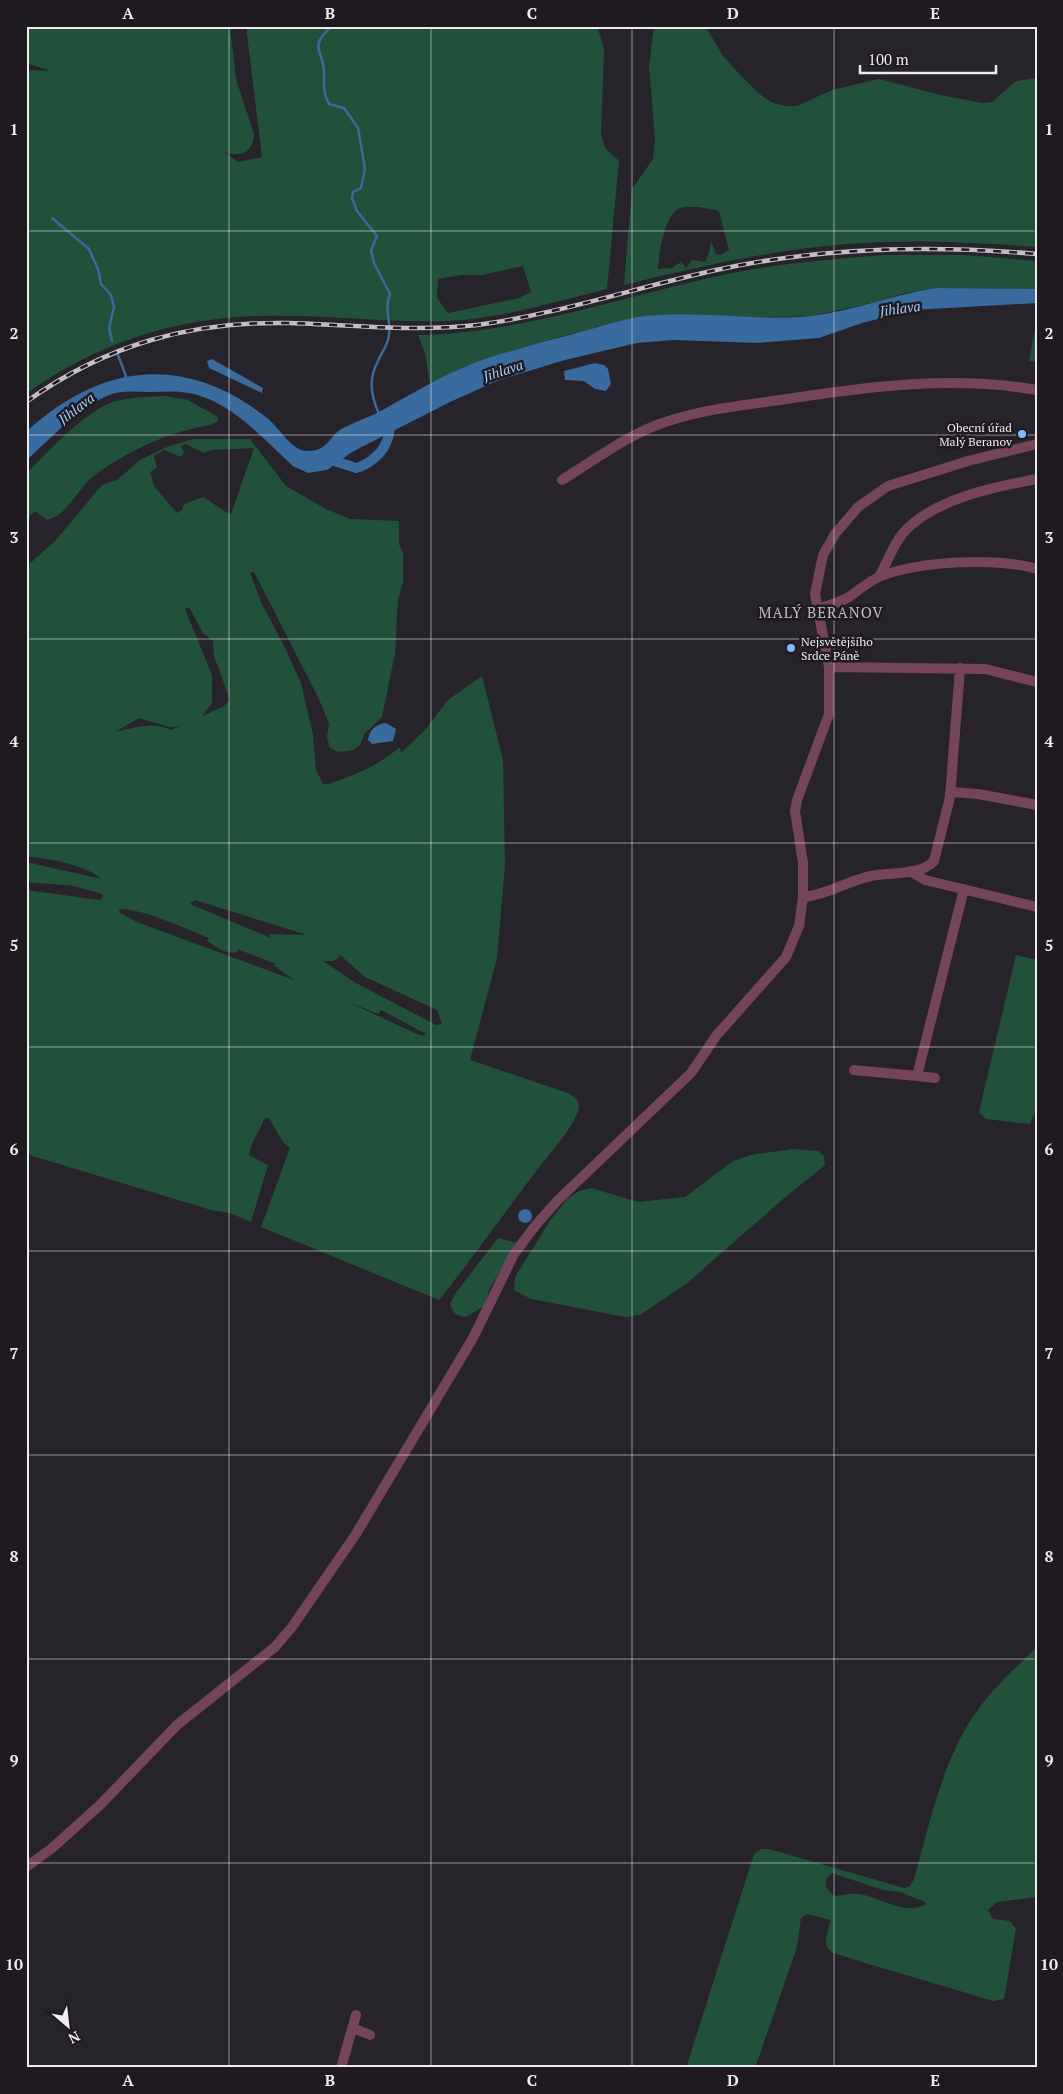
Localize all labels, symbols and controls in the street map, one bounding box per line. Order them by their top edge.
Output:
text: A [122,2,134,24]
text: B [325,2,335,24]
text: C [527,2,537,24]
text: D [727,2,739,24]
text: E [930,2,940,24]
scale bar [860,42,997,74]
text: 100 m [868,49,909,69]
text: 1 [9,118,19,140]
text: 1 [1044,118,1054,140]
water label: Jihlava [877,296,922,320]
text: 2 [9,322,19,344]
text: 2 [1044,322,1054,344]
water label: Jihlava [480,355,525,386]
water label: Jihlava [53,388,98,429]
place label: Obecní úřad Malý Beranov [939,420,1013,449]
marker: Obecní úřad Malý Beranov [1016,428,1028,440]
text: 3 [9,526,19,548]
text: 3 [1044,526,1054,548]
district label: MALÝ BERANOV [759,602,883,622]
place label: Nejsvětějšího Srdce Páně [801,634,873,663]
marker: Nejsvětějšího Srdce Páně [785,642,797,654]
text: 4 [9,730,19,752]
text: 4 [1044,730,1054,752]
text: 5 [9,934,19,956]
text: 5 [1044,934,1054,956]
text: 6 [9,1138,19,1160]
text: 6 [1044,1138,1054,1160]
text: 7 [9,1342,19,1364]
text: 7 [1044,1342,1054,1364]
text: 8 [9,1545,19,1567]
text: 8 [1044,1545,1054,1567]
text: 9 [9,1749,19,1771]
text: 9 [1044,1749,1054,1771]
text: 10 [5,1953,23,1975]
text: 10 [1040,1953,1058,1975]
north arrow [42,2002,92,2052]
text: N [65,2027,83,2049]
text: A [122,2069,134,2091]
text: B [325,2069,335,2091]
text: C [527,2069,537,2091]
text: D [727,2069,739,2091]
text: E [930,2069,940,2091]

